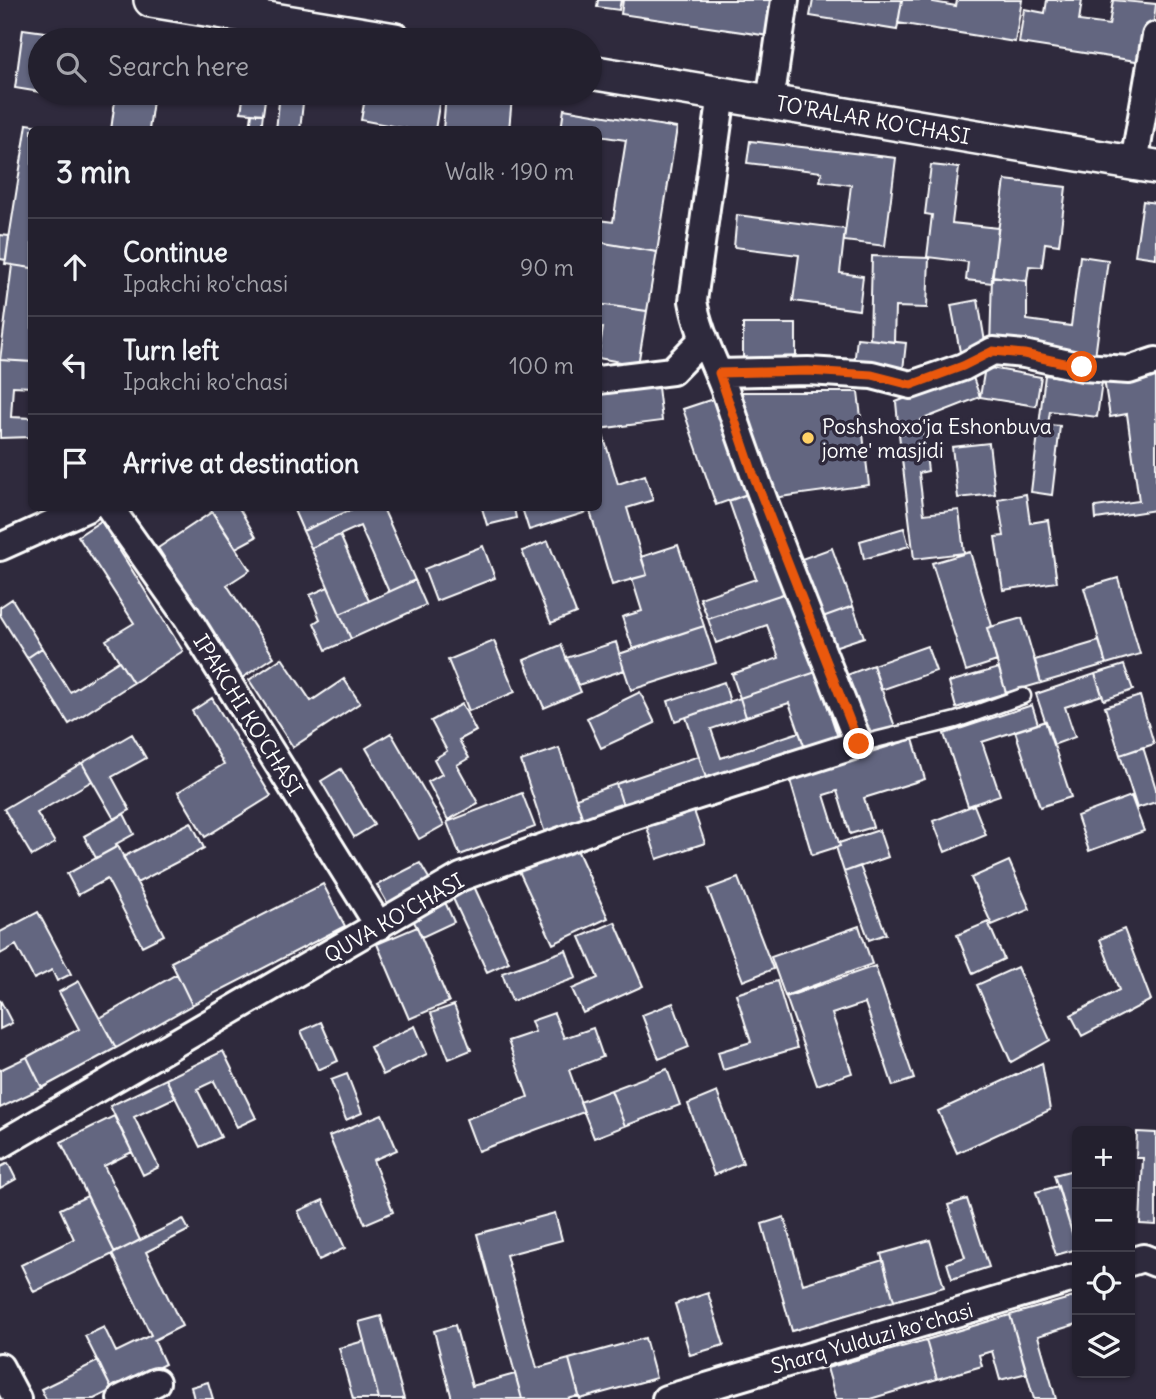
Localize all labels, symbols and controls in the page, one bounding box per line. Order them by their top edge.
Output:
search box [28,28,602,105]
icon: search [52,48,90,86]
text: Search here [108,50,249,83]
street label: TO'RALAR KO'CHASI [774,90,972,150]
text: 3 min [56,153,131,191]
text: Walk · 190 m [445,157,574,186]
text: Continue [123,236,228,269]
icon: ahead [56,248,94,286]
text: 90 m [520,253,574,282]
text: Ipakchi ko'chasi [123,269,288,298]
text: Turn left [123,334,219,367]
icon: left [56,346,94,384]
text: 100 m [509,351,574,380]
route start [1066,351,1097,382]
text: Ipakchi ko'chasi [123,367,288,396]
place label: Poshshoxo'ja Eshonbuva jome' masjidi [821,413,1052,464]
marker: Poshshoxo'ja Eshonbuva jome' masjidi [800,430,816,446]
icon: arrive [56,444,94,482]
text: Arrive at destination [123,447,359,480]
street label: IPAKCHI KO'CHASI [187,629,309,801]
route end [843,728,874,759]
street label: QUVA KO'CHASI [319,867,469,969]
map controls [1072,1126,1135,1378]
button: + [1072,1126,1135,1189]
button: − [1072,1189,1135,1252]
button: locate [1072,1252,1135,1315]
street label: Sharq Yulduzi koʻchasi [768,1296,976,1380]
button: layers [1072,1315,1135,1378]

